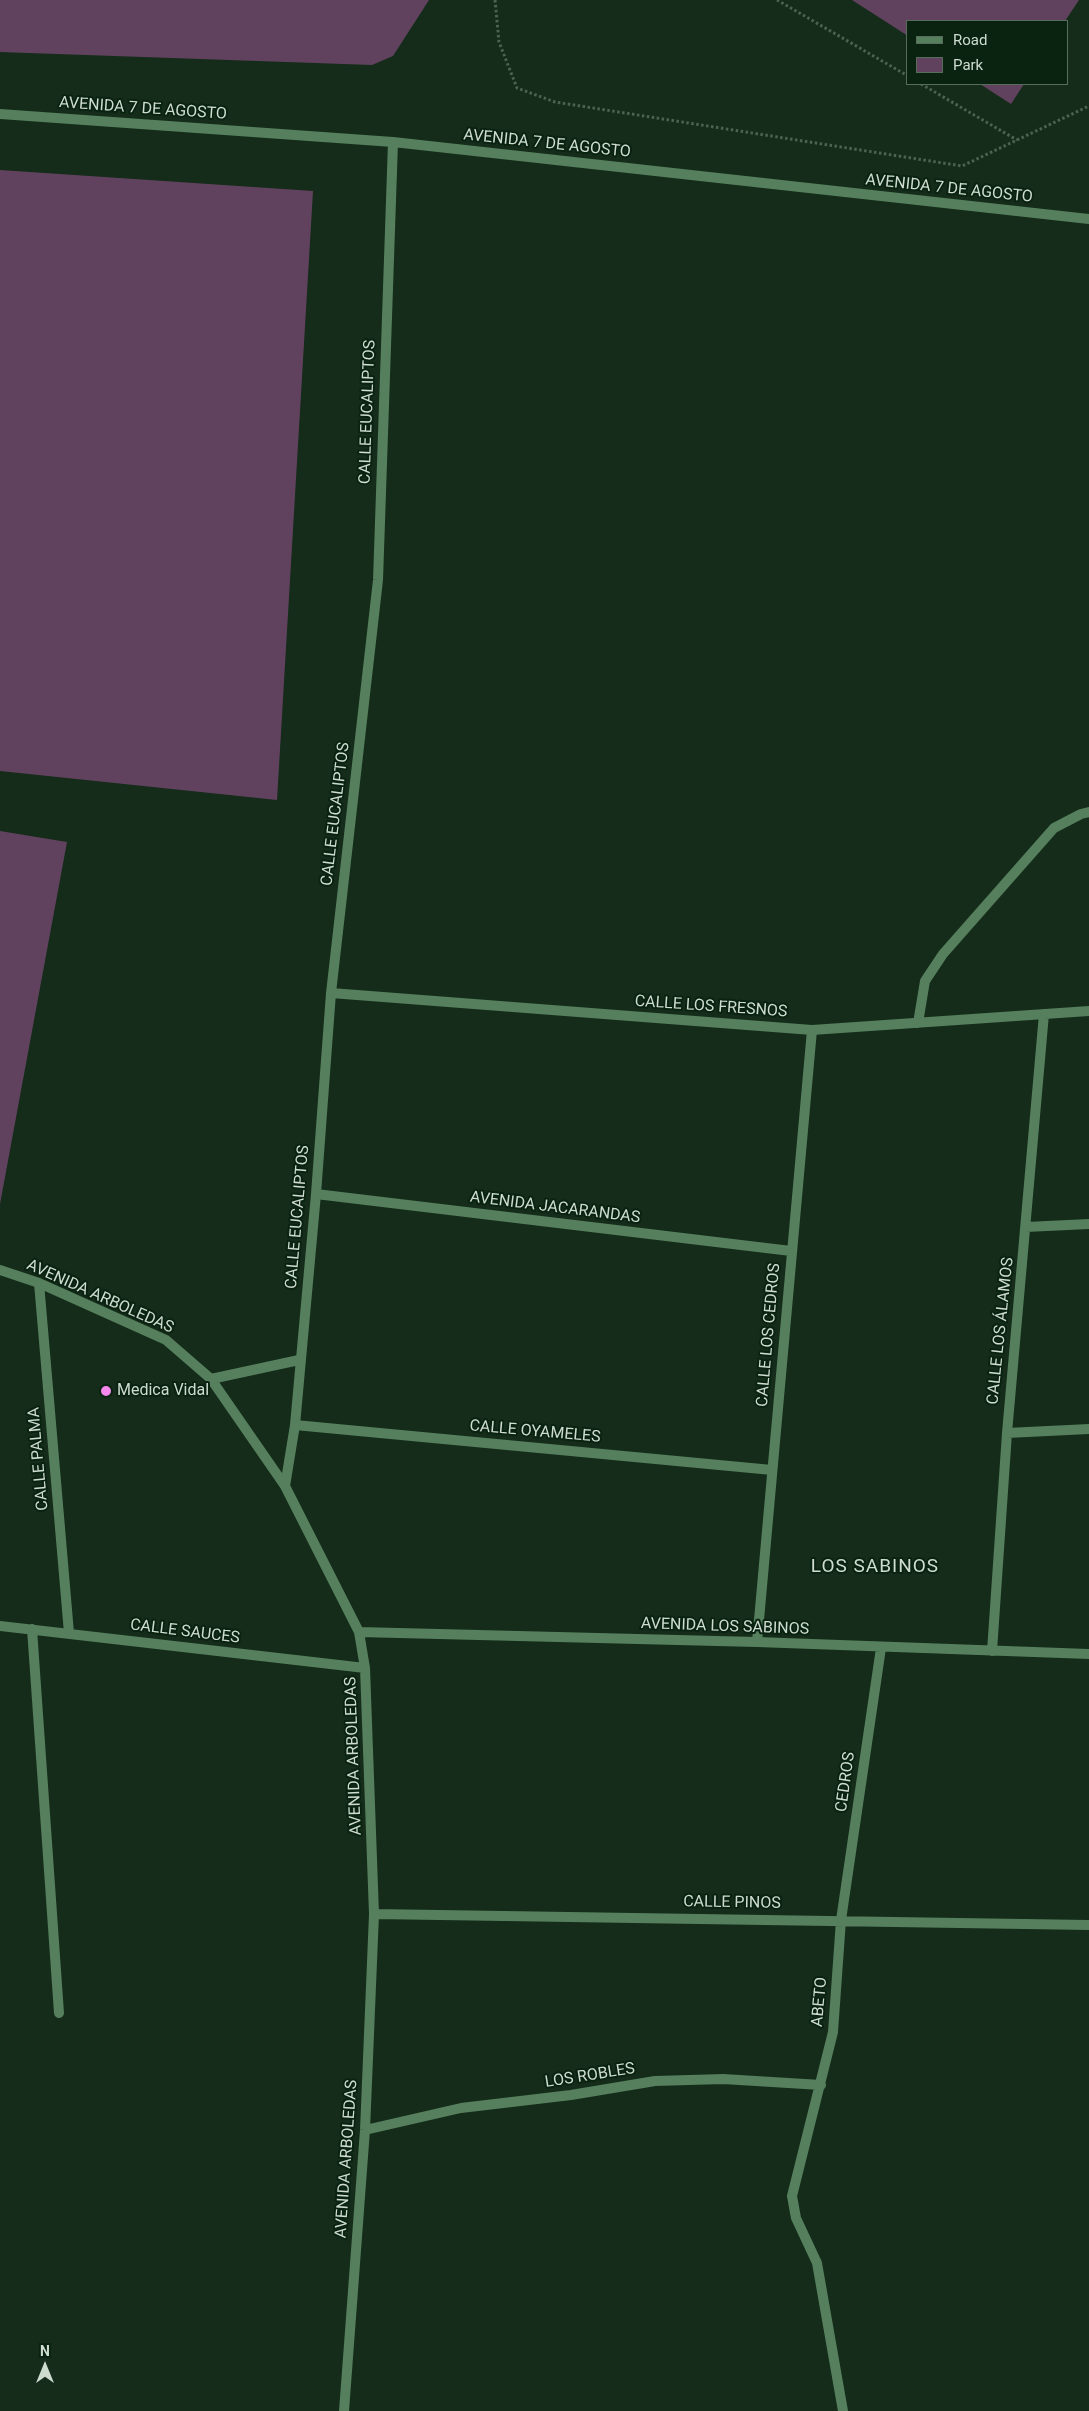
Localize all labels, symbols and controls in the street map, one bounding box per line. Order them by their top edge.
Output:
legend [906,20,1069,85]
text: Road [953,31,987,49]
text: Park [953,56,983,74]
street label: AVENIDA 7 DE AGOSTO [58,94,228,124]
street label: AVENIDA 7 DE AGOSTO [462,126,632,162]
street label: AVENIDA 7 DE AGOSTO [864,171,1034,207]
street label: CALLE EUCALIPTOS [356,340,380,484]
street label: CALLE EUCALIPTOS [318,741,354,887]
street label: CALLE LOS FRESNOS [634,992,788,1022]
street label: CALLE EUCALIPTOS [282,1144,314,1290]
street label: AVENIDA JACARANDAS [469,1188,641,1228]
street label: AVENIDA ARBOLEDAS [24,1256,176,1338]
street label: CALLE LOS ÁLAMOS [984,1256,1018,1406]
street label: CALLE LOS CEDROS [753,1262,785,1408]
place label: Medica Vidal [117,1381,209,1401]
marker: Medica Vidal [99,1384,113,1398]
street label: CALLE PALMA [25,1406,53,1512]
street label: CALLE OYAMELES [469,1417,601,1447]
district label: LOS SABINOS [809,1556,941,1578]
street label: AVENIDA LOS SABINOS [641,1614,809,1640]
street label: CALLE SAUCES [129,1616,241,1648]
street label: AVENIDA ARBOLEDAS [342,1676,366,1836]
street label: CEDROS [832,1751,860,1813]
street label: CALLE PINOS [683,1893,781,1913]
street label: ABETO [808,1976,832,2028]
street label: LOS ROBLES [544,2059,636,2093]
street label: AVENIDA ARBOLEDAS [332,2079,362,2239]
north arrow [20,2341,70,2391]
text: N [40,2343,50,2359]

